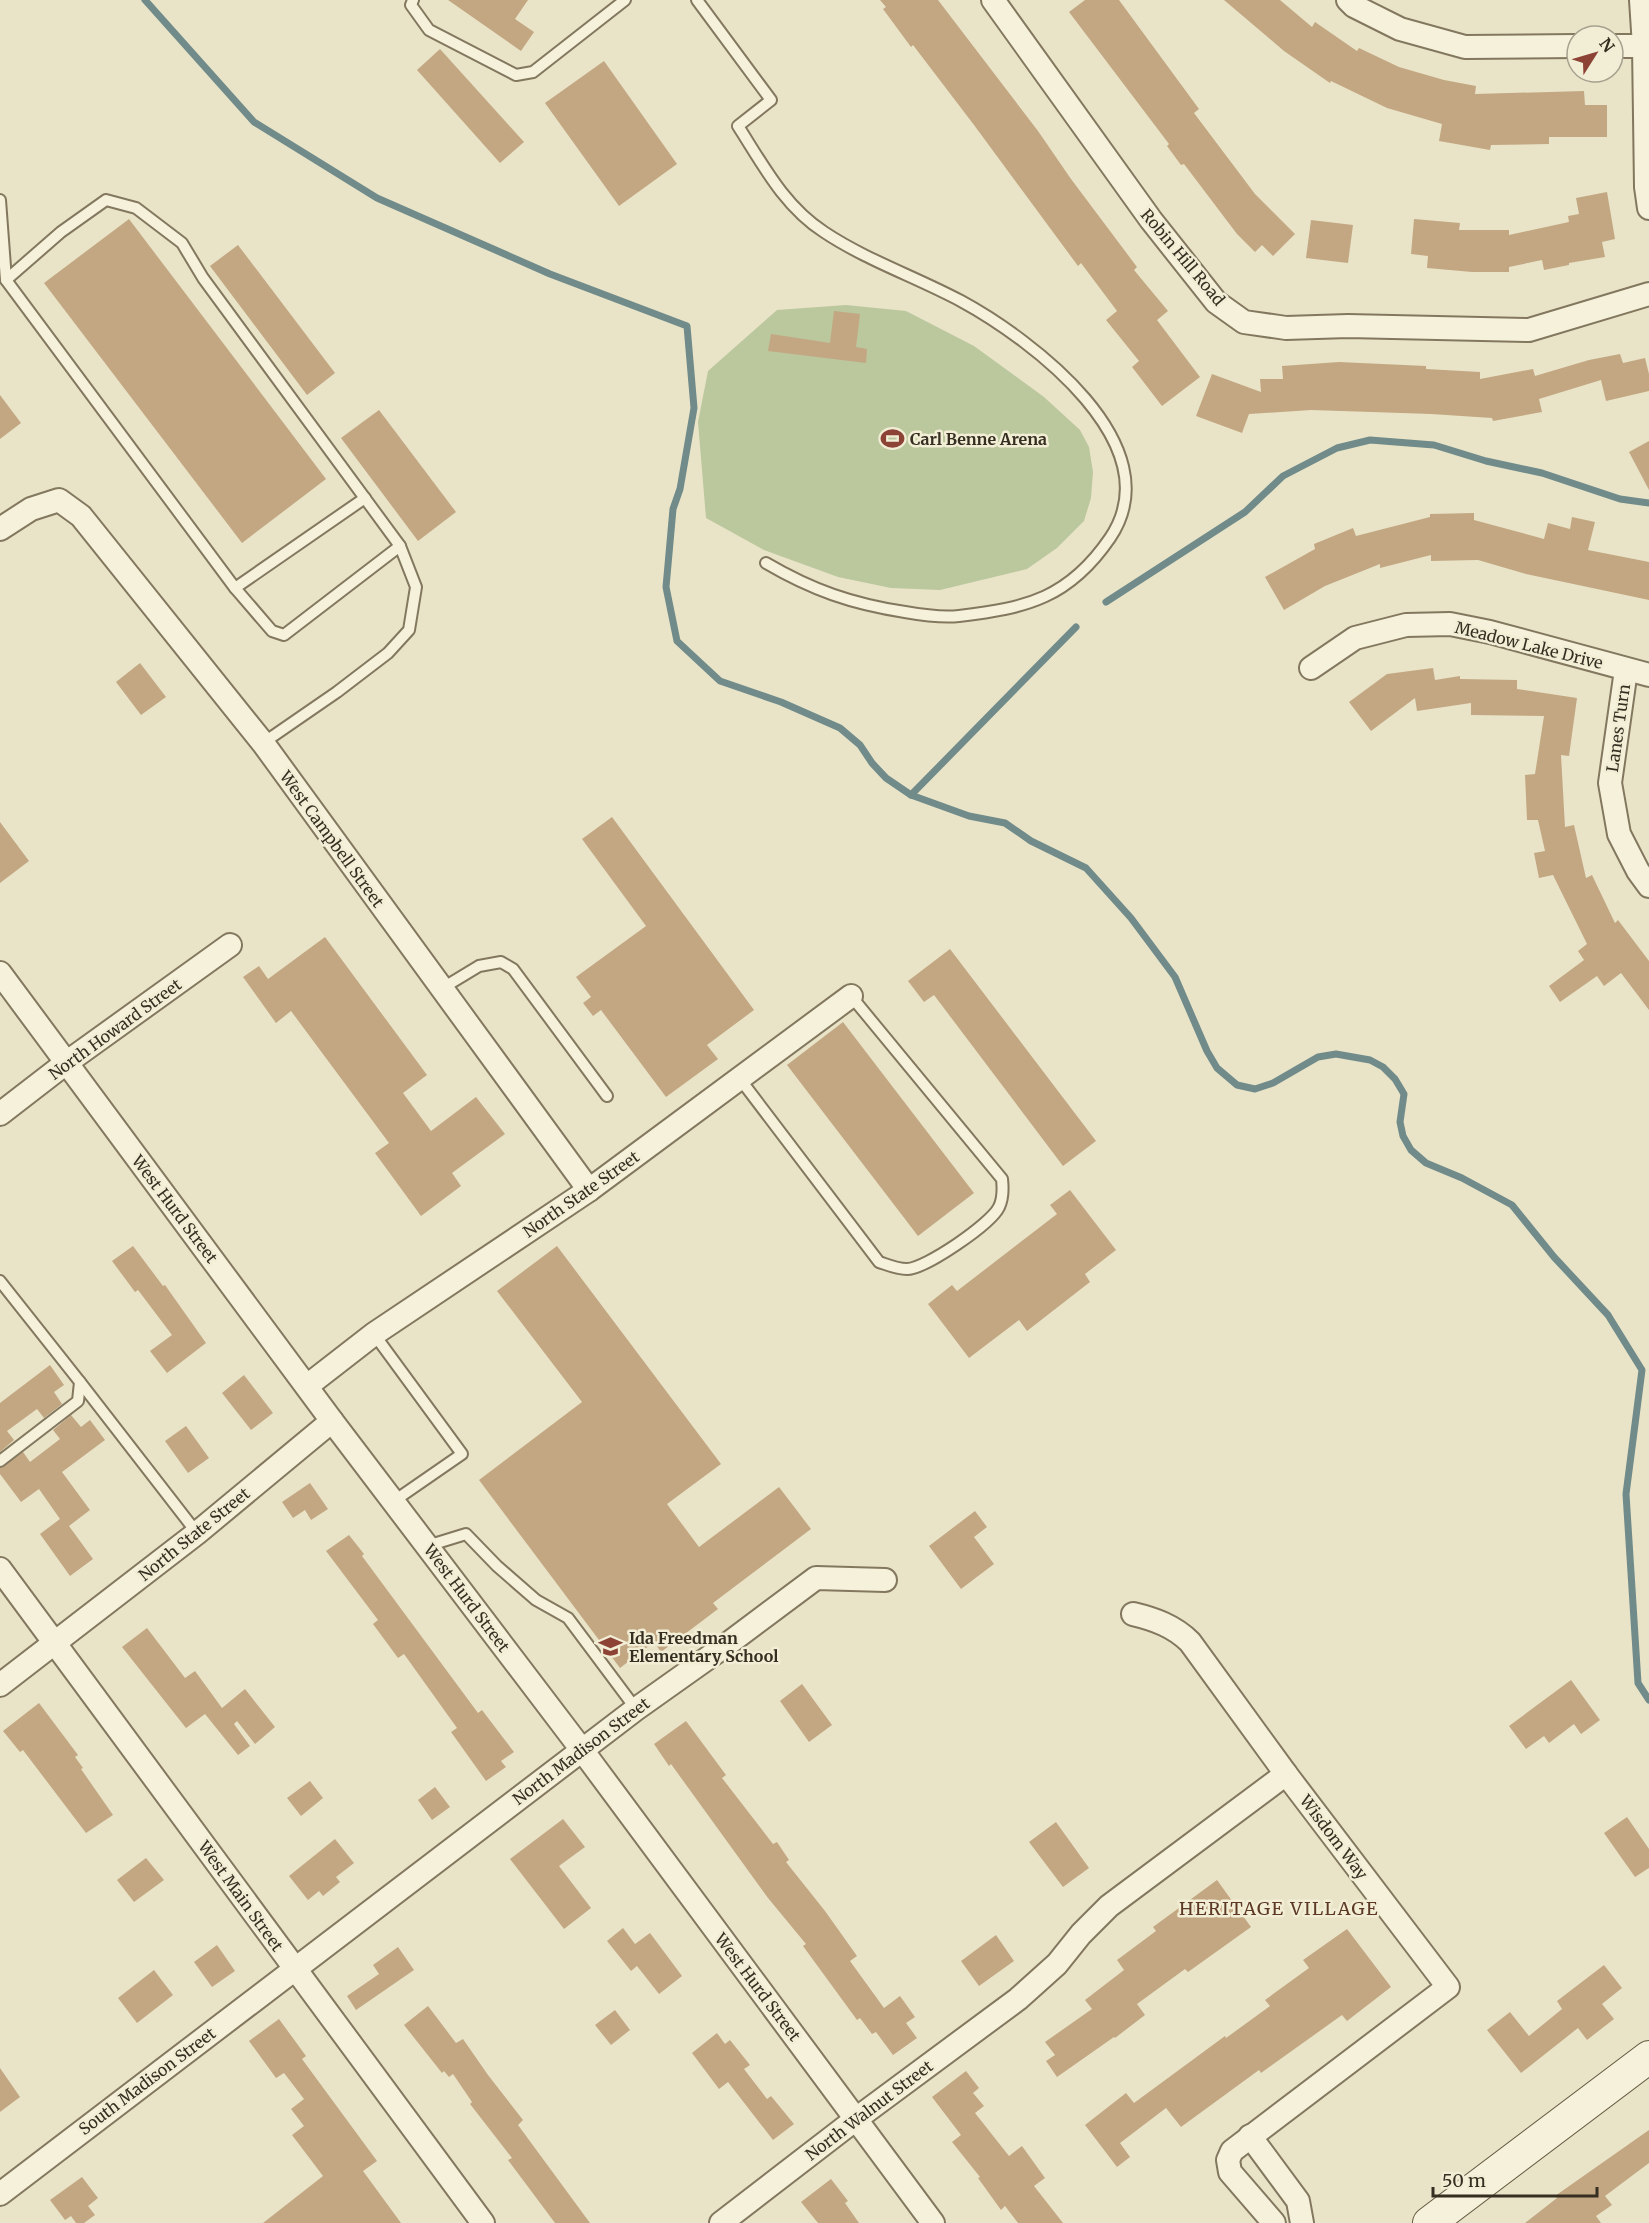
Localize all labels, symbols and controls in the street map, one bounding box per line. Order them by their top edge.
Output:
north arrow [1565,24,1625,84]
text: N [1595,34,1619,56]
street label: Robin Hill Road [1137,205,1229,310]
sports icon: Carl Benne Arena [879,426,905,452]
place label: Carl Benne Arena [910,429,1047,449]
street label: Meadow Lake Drive [1453,617,1605,673]
street label: Lanes Turn [1602,682,1634,773]
street label: West Campbell Street [275,766,389,912]
street label: North Howard Street [45,974,186,1084]
street label: North State Street [519,1146,644,1242]
street label: West Hurd Street [127,1150,223,1267]
street label: North State Street [134,1483,254,1585]
street label: West Hurd Street [419,1539,515,1656]
place label: Ida Freedman Elementary School [629,1628,778,1666]
school or university icon: Ida Freedman Elementary School [598,1634,624,1660]
street label: North Madison Street [509,1693,654,1809]
street label: Wisdom Way [1295,1790,1373,1884]
street label: West Main Street [194,1836,288,1956]
district label: HERITAGE VILLAGE [1179,1897,1379,1920]
street label: West Hurd Street [710,1928,806,2045]
street label: South Madison Street [75,2023,220,2139]
street label: North Walnut Street [801,2055,937,2164]
scale bar [1433,2160,1596,2198]
text: 50 m [1442,2169,1486,2192]

